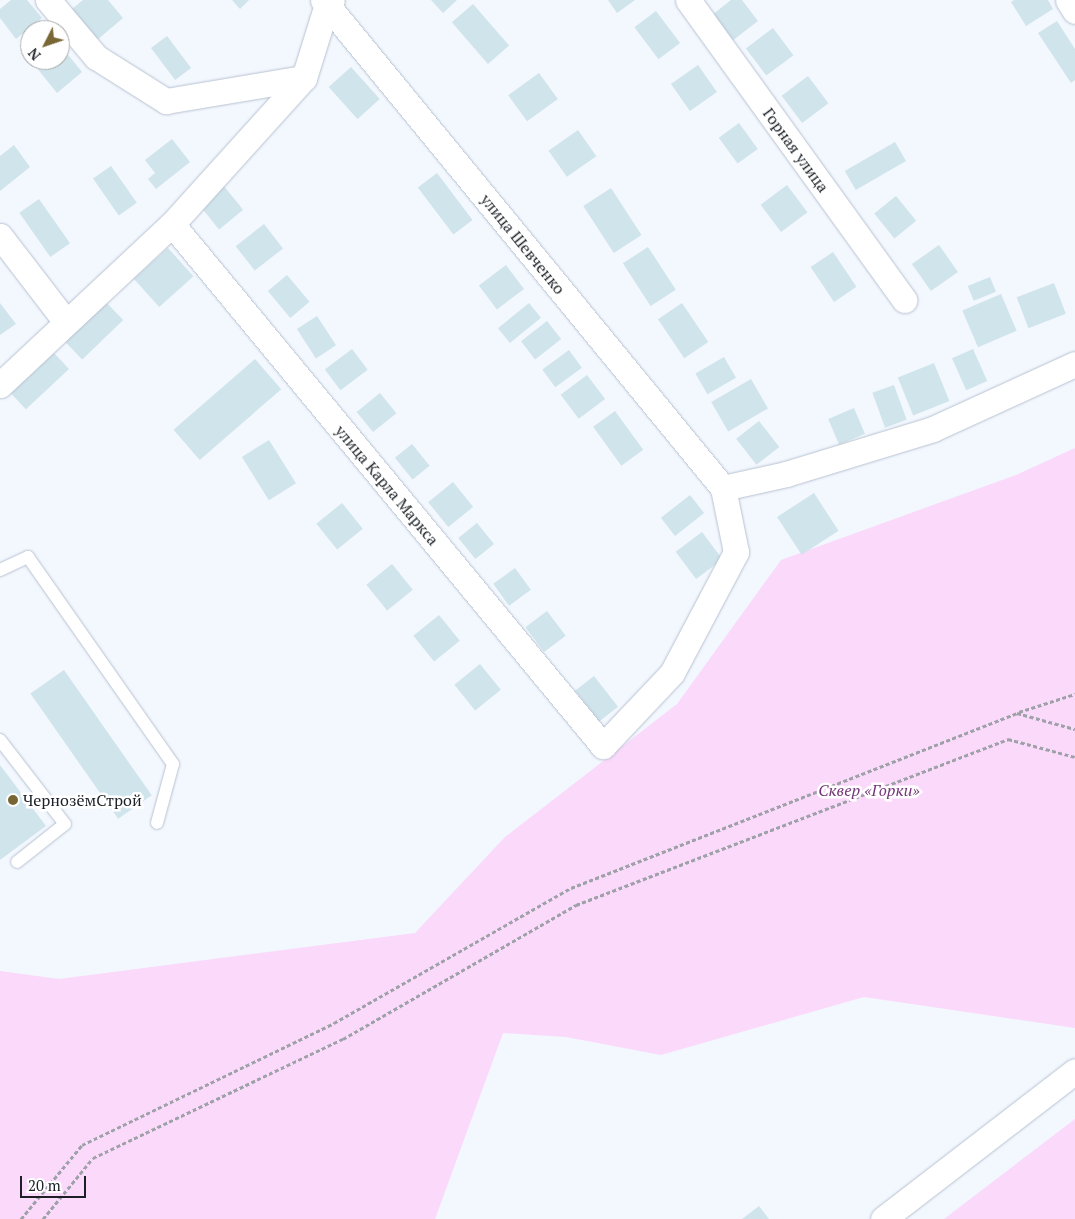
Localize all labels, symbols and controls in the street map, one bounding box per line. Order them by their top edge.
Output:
north arrow [20,20,70,70]
text: N [23,44,45,65]
street label: Горная улица [759,104,833,196]
street label: улица Шевченко [477,190,569,298]
street label: улица Карла Маркса [331,421,443,549]
park label: Сквер «Горки» [818,780,920,800]
place label: ЧернозёмСтрой [23,790,142,810]
marker: ЧернозёмСтрой [7,794,19,806]
scale bar [22,1166,89,1198]
text: 20 m [28,1175,61,1195]

